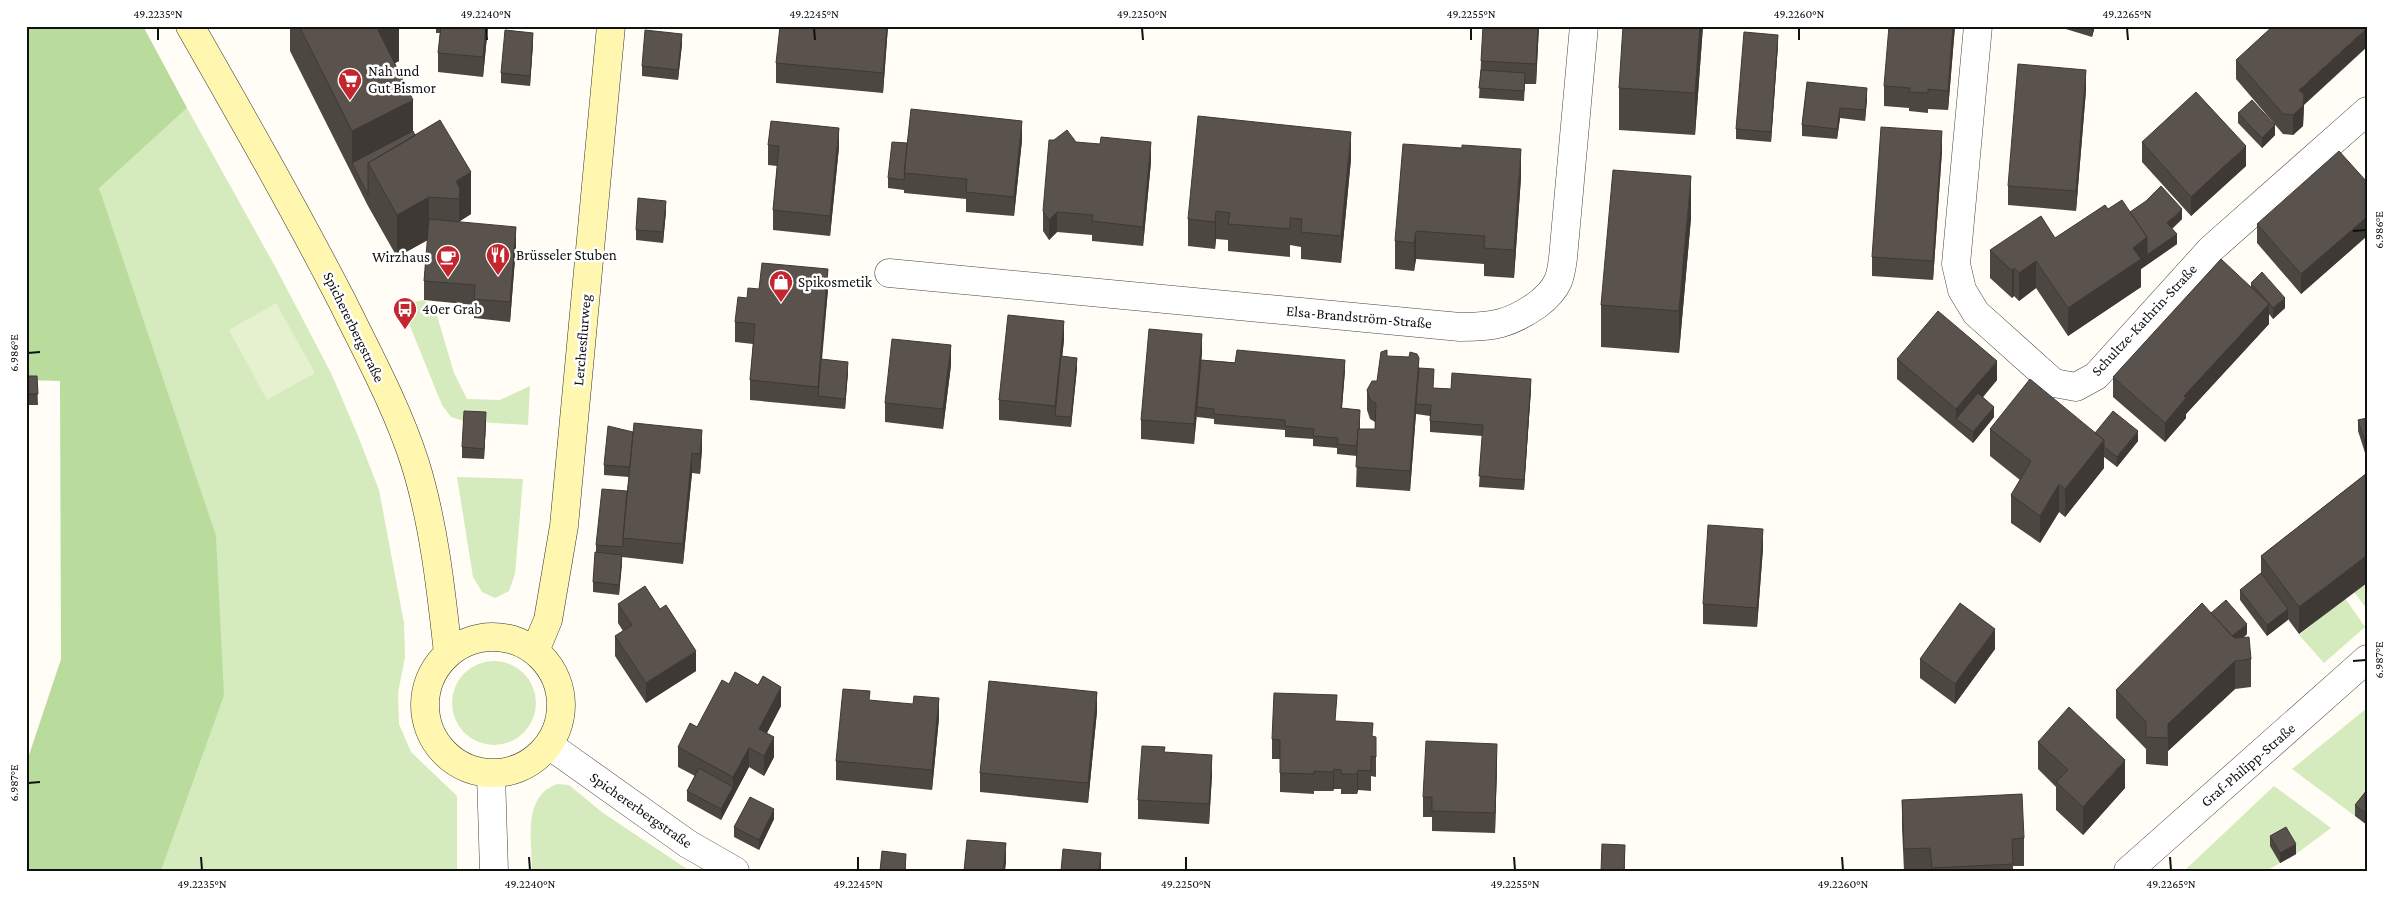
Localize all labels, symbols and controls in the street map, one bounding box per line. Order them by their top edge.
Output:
text: 49.2235°N [133,7,183,21]
text: 49.2240°N [461,7,512,21]
text: 49.2245°N [789,7,839,21]
text: 49.2250°N [1117,7,1167,21]
text: 49.2255°N [1446,7,1496,21]
text: 49.2260°N [1774,7,1825,21]
text: 49.2265°N [2102,7,2152,21]
place label: Nah und Gut Bismor [368,63,437,96]
supermarket icon: Nah und Gut Bismor [337,67,363,101]
text: 6.986°E [2372,211,2386,249]
restaurant icon: Brüsseler Stuben [485,242,511,276]
cafe icon: Wirzhaus [435,244,461,278]
place label: Brüsseler Stuben [516,247,617,263]
place label: Wirzhaus [372,249,430,265]
street label: Schultze-Kathrin-Straße [2088,261,2200,379]
street label: Spichererbergstraße [319,269,388,386]
shop icon: Spikosmetik [768,269,794,303]
place label: Spikosmetik [798,274,873,291]
street label: Lerchesflurweg [570,293,595,387]
bus stop icon: 40er Grab [392,296,418,330]
place label: 40er Grab [422,301,482,317]
street label: Elsa-Brandström-Straße [1285,303,1433,331]
text: 6.986°E [7,334,21,372]
text: 6.987°E [2372,641,2386,679]
street label: Graf-Philipp-Straße [2198,720,2299,811]
text: 6.987°E [7,764,21,802]
street label: Spichererbergstraße [586,769,695,852]
text: 49.2235°N [177,877,227,891]
text: 49.2240°N [505,877,556,891]
text: 49.2245°N [833,877,883,891]
text: 49.2250°N [1161,877,1211,891]
text: 49.2255°N [1490,877,1540,891]
text: 49.2260°N [1818,877,1869,891]
text: 49.2265°N [2146,877,2196,891]

